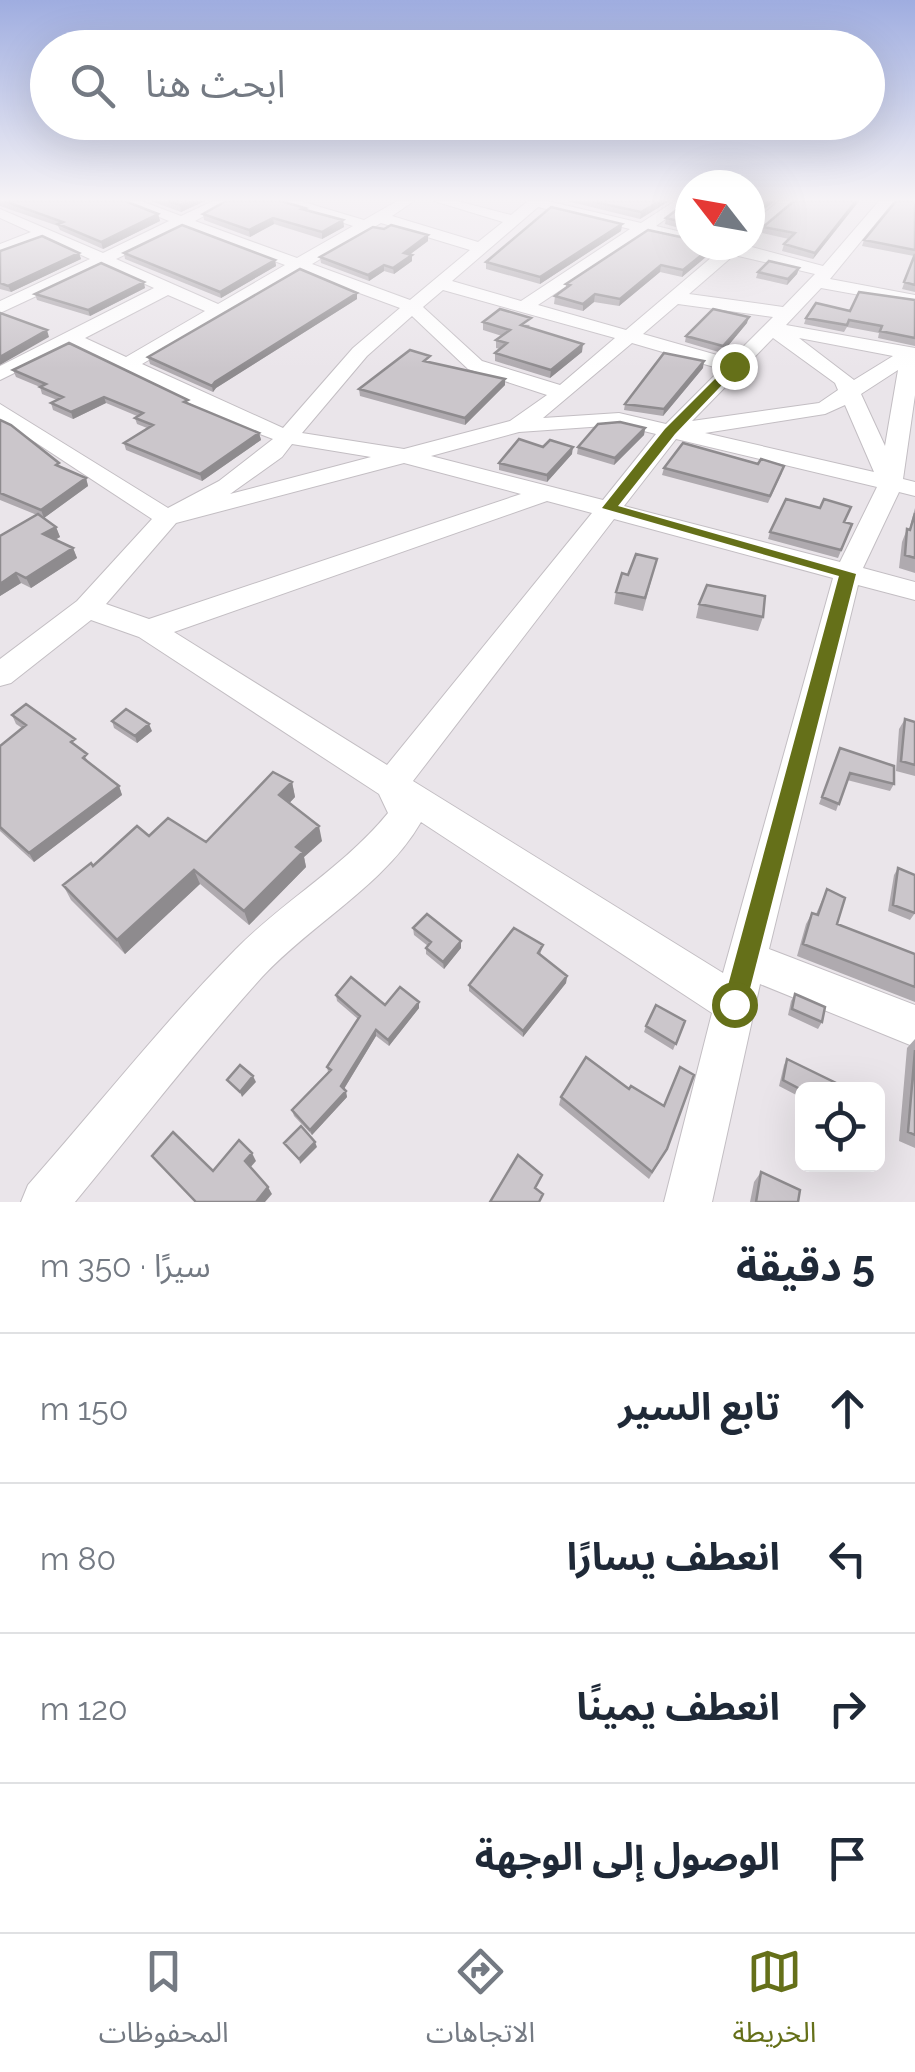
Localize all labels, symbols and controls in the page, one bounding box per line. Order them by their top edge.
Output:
search box [30,30,885,140]
icon: search [65,58,120,113]
text: ابحث هنا [145,61,286,106]
north arrow [675,170,765,260]
route end [712,344,758,390]
route start [712,982,758,1028]
map controls [795,1082,885,1172]
button: locate [795,1082,885,1172]
text: 5 دقيقة [736,1242,875,1291]
text: سيرًا · 350 m [40,1247,211,1284]
icon: ahead [820,1381,875,1436]
text: تابع السير [618,1384,780,1429]
text: 150 m [40,1390,128,1427]
icon: left [820,1531,875,1586]
text: انعطف يسارًا [567,1534,780,1579]
text: 80 m [40,1540,116,1577]
icon: right [820,1681,875,1736]
text: انعطف يمينًا [577,1684,780,1729]
text: 120 m [40,1690,128,1727]
icon: arrive [820,1831,875,1886]
text: الوصول إلى الوجهة [475,1834,780,1879]
tab: المحفوظات [99,1944,229,2063]
tab: الاتجاهات [426,1944,535,2063]
tab: الخريطة [732,1944,816,2063]

